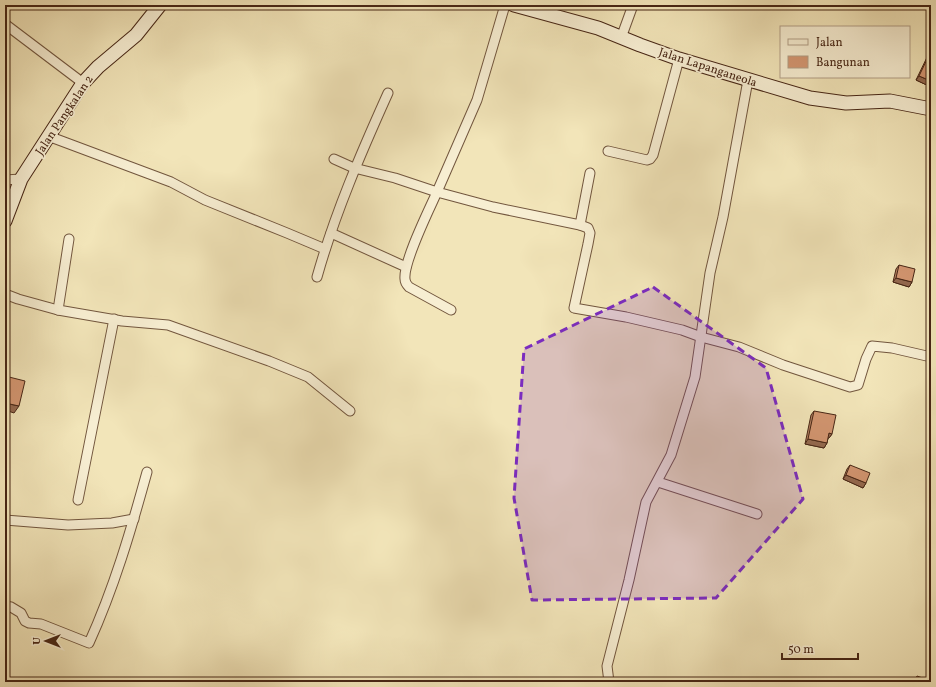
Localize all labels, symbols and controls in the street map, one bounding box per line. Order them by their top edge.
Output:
legend [780,26,910,78]
text: Jalan [816,35,843,51]
street label: Jalan Lapanganeola [656,44,759,91]
text: Bangunan [816,55,870,71]
street label: Jalan Pangkalan 2 [32,72,98,159]
north arrow [26,621,66,661]
scale bar [782,635,858,661]
text: U [30,637,45,645]
text: 50 m [788,642,814,658]

